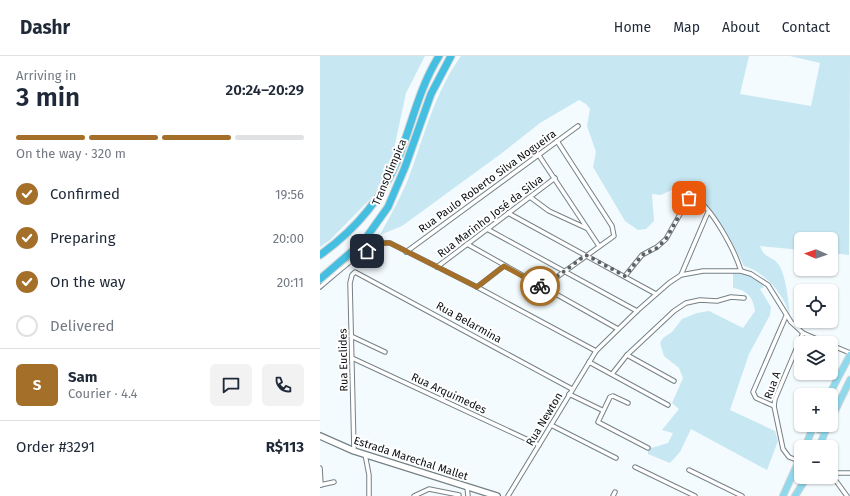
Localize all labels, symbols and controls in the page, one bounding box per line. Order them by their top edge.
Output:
text: Dashr [20,16,70,39]
text: Home [614,19,651,36]
text: Map [673,19,700,36]
text: About [722,19,760,36]
text: Contact [782,19,830,36]
text: Arriving in [16,68,76,83]
text: 20:24–20:29 [226,81,304,99]
text: 3 min [16,82,80,113]
street label: Rua Paulo Roberto Silva Nogueira [416,127,559,236]
street label: TransOlímpica [370,137,409,207]
text: On the way · 320 m [16,146,126,161]
street label: Rua Marinho José da Silva [435,172,546,260]
pin [672,181,706,215]
icon: check [16,183,38,205]
text: Confirmed [50,185,120,203]
text: 19:56 [275,187,304,202]
icon: bag [678,187,700,209]
icon: check [16,227,38,249]
text: Preparing [50,229,115,247]
text: 20:00 [273,231,304,246]
north arrow [794,232,838,276]
map controls [794,232,838,484]
pin [350,234,384,268]
icon: home [356,240,378,262]
courier [520,266,560,306]
icon: check [16,271,38,293]
text: On the way [50,273,125,291]
text: 20:11 [277,275,304,290]
icon: bike [529,275,551,297]
button: locate [794,284,838,328]
street label: Rua Belarmina [434,299,504,346]
text: Delivered [50,317,114,335]
street label: Rua Euclides [336,328,351,392]
button: layers [794,336,838,380]
button: chat [210,364,252,406]
button: phone [262,364,304,406]
text: Sam [68,368,97,386]
street label: Rua A [762,369,784,401]
street label: Rua Arquimedes [409,370,488,417]
text: S [33,376,41,394]
text: Courier · 4.4 [68,386,138,401]
button: + [794,388,838,432]
street label: Rua Newton [523,390,565,448]
street label: Estrada Marechal Mallet [352,434,470,483]
text: Order #3291 [16,438,95,456]
text: R$113 [266,438,304,456]
button: − [794,440,838,484]

